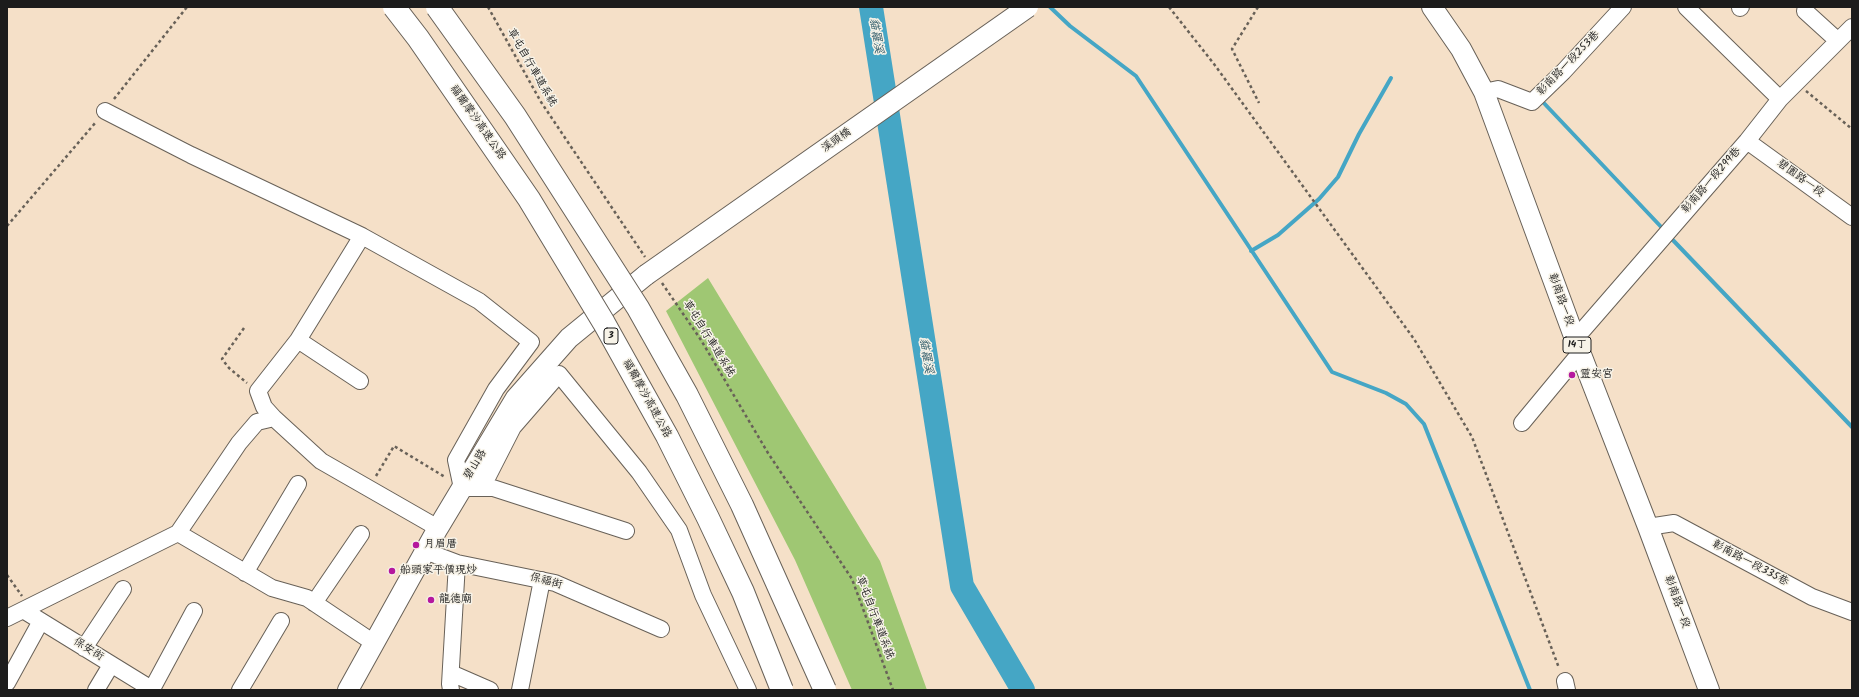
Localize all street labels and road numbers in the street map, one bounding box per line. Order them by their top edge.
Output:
street label: 草屯自行車道系統 [503,27,559,109]
street label: 彰南路一段253巷 [1535,29,1603,99]
street label: 福爾摩沙高速公路 [446,83,508,163]
street label: 溪頭橋 [820,126,854,156]
street label: 彰南路一段299巷 [1680,145,1744,217]
street label: 碧園路一段 [1774,157,1826,201]
street label: 彰南路一段 [1544,272,1576,328]
street label: 草屯自行車道系統 [679,298,737,380]
road number: 3 [604,328,618,344]
road number: 14丁 [1563,337,1591,353]
street label: 福爾摩沙高速公路 [619,357,673,441]
street label: 碧山路 [462,447,490,483]
street label: 彰南路一段335巷 [1710,538,1790,590]
street label: 保福街 [528,571,564,593]
street label: 彰南路一段 [1660,574,1692,630]
street label: 草屯自行車道系統 [852,575,896,661]
street label: 保安街 [71,636,105,664]

